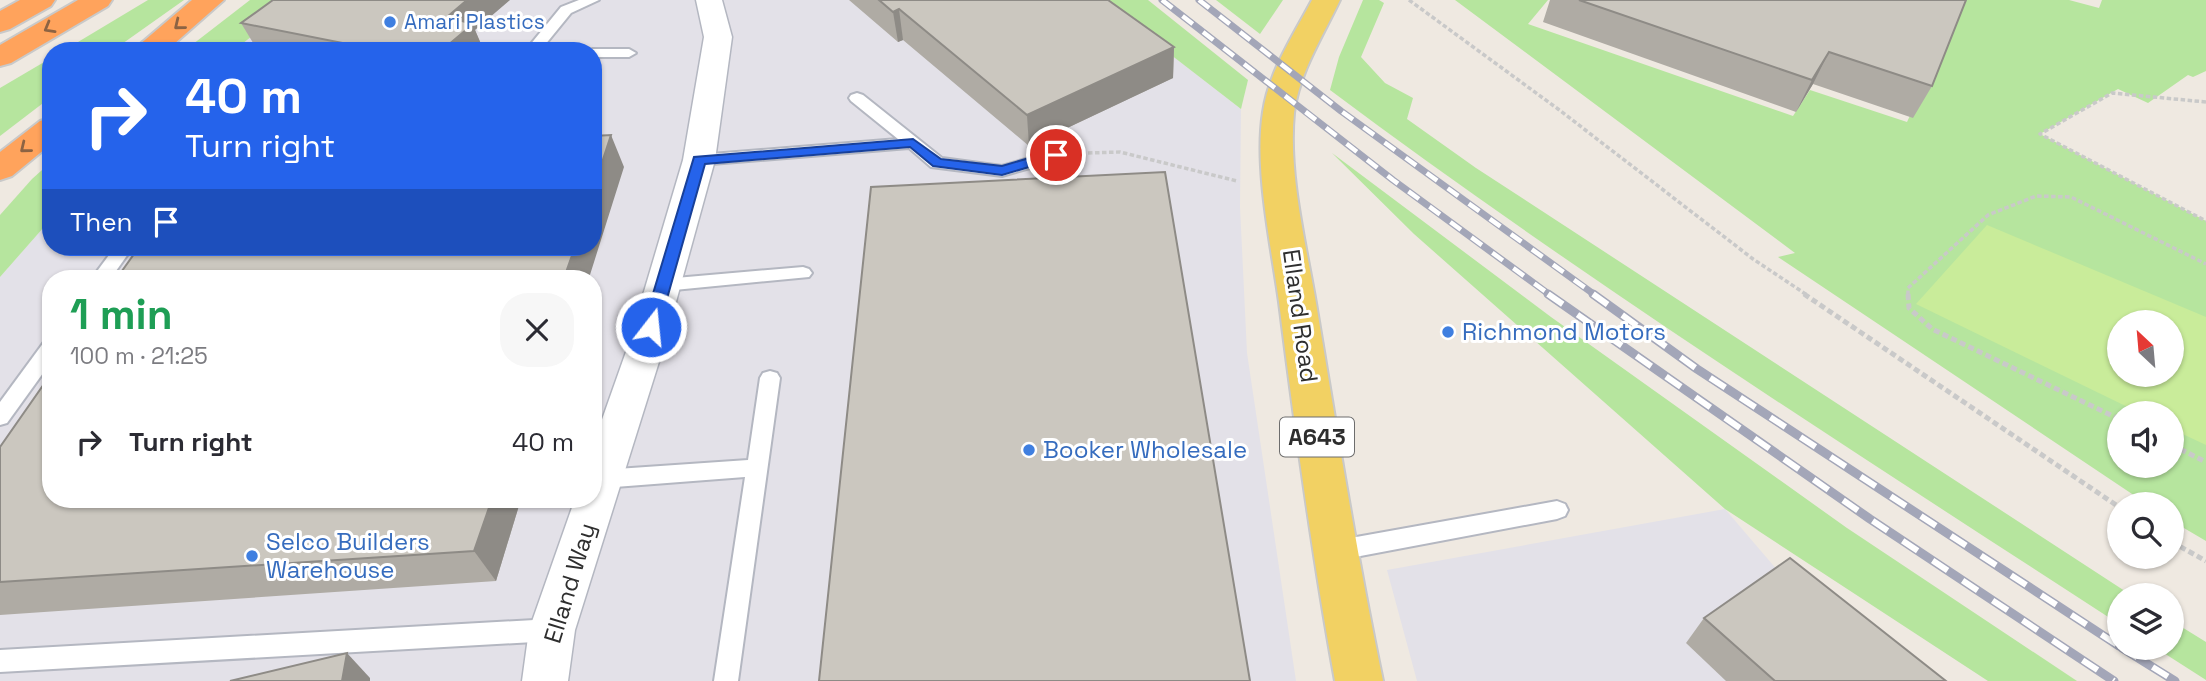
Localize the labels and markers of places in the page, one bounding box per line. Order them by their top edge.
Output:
place label: Amari Plastics [404,8,545,35]
marker: Amari Plastics [382,14,398,30]
pin [1026,125,1086,185]
place label: Richmond Motors [1462,316,1666,347]
marker: Richmond Motors [1440,324,1456,340]
place label: Booker Wholesale [1043,434,1247,465]
marker: Booker Wholesale [1021,442,1037,458]
place label: Selco Builders Warehouse [266,526,430,585]
marker: Selco Builders Warehouse [244,548,260,564]

